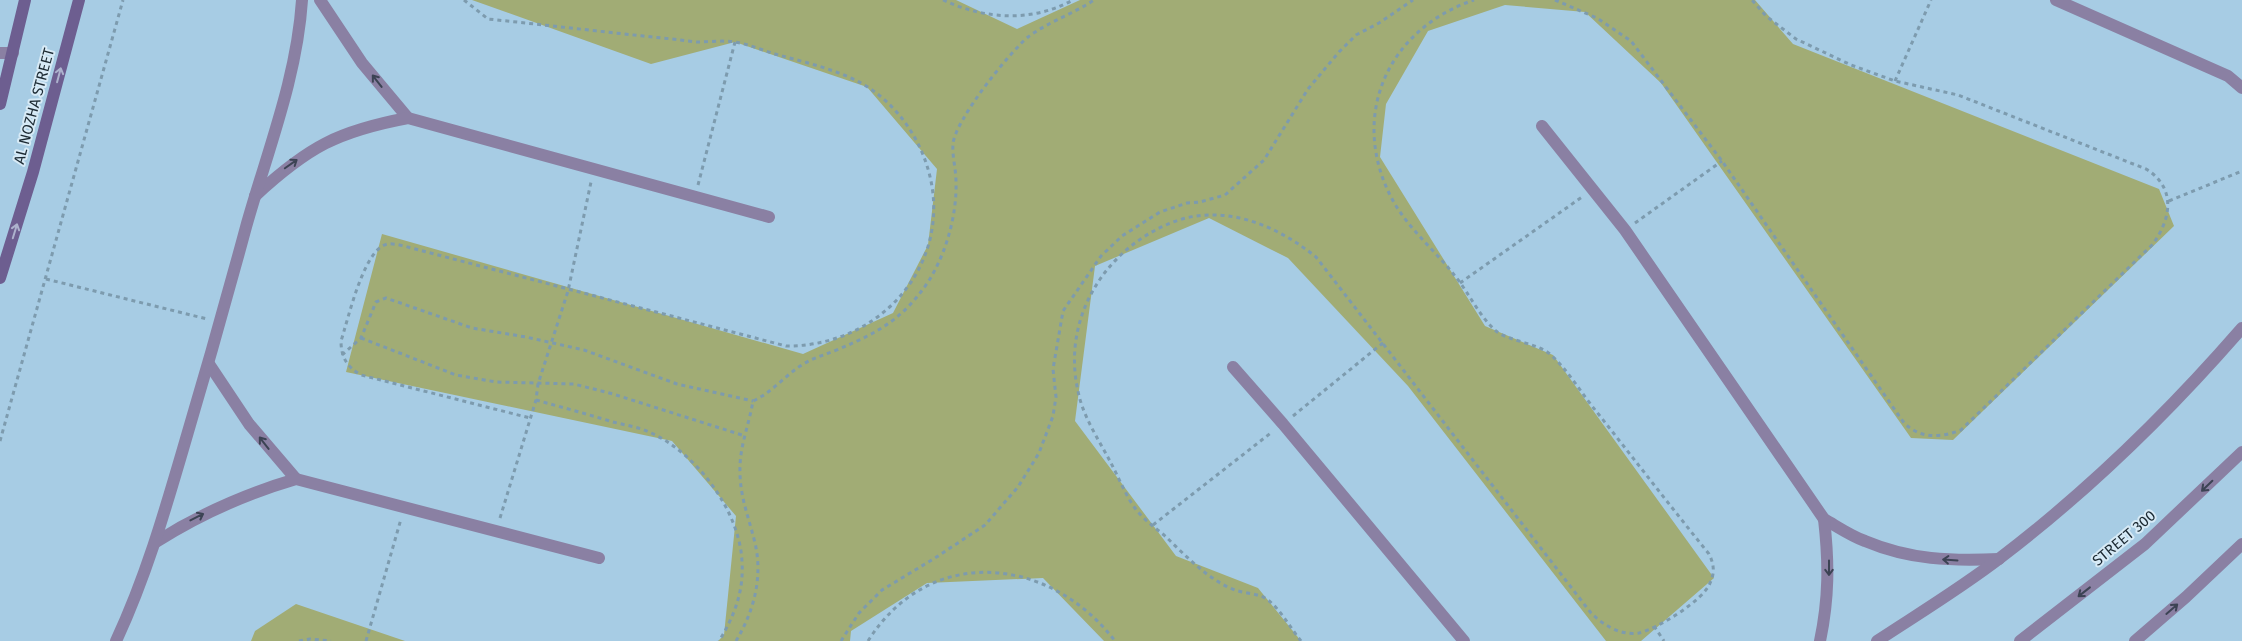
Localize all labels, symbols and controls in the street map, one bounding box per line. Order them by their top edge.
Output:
street label: AL NOZHA STREET [10,46,58,166]
one-way arrow [55,68,64,84]
one-way arrow [371,75,382,88]
one-way arrow [284,159,298,169]
one-way arrow [10,224,20,240]
one-way arrow [258,436,269,449]
one-way arrow [2200,480,2213,492]
street label: STREET 300 [2089,506,2159,570]
one-way arrow [189,512,204,521]
one-way arrow [1943,556,1959,565]
one-way arrow [1824,559,1834,575]
one-way arrow [2078,587,2091,598]
one-way arrow [2165,604,2178,615]

